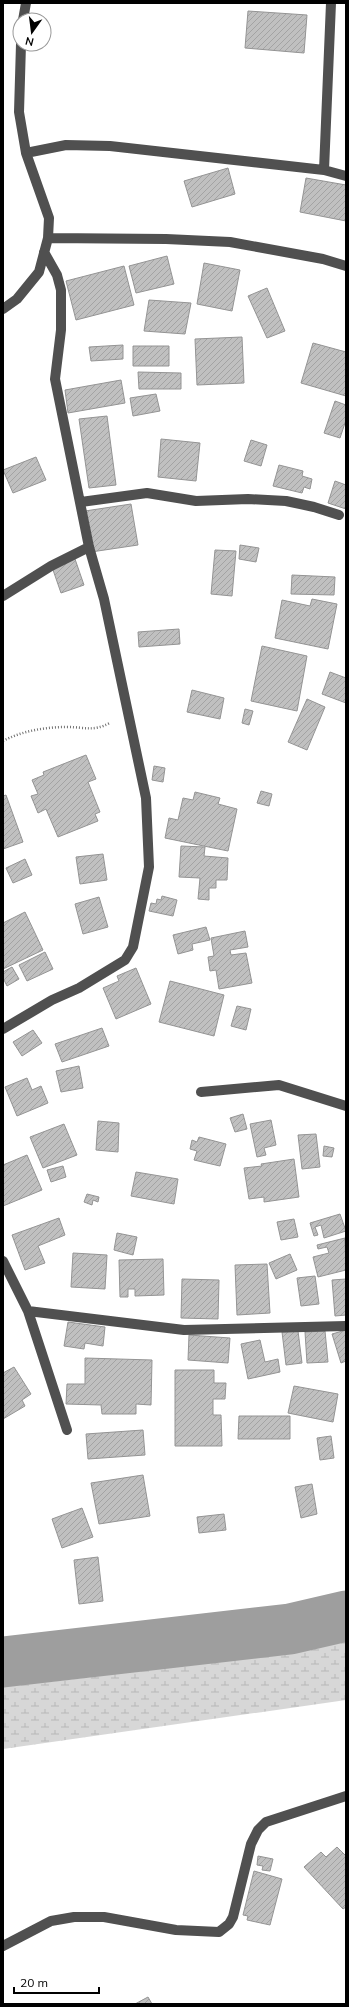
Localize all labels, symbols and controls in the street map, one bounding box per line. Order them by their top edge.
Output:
north arrow [12,12,52,52]
text: N [24,34,35,50]
scale bar [14,1969,99,1995]
text: 20 m [20,1975,48,1990]

